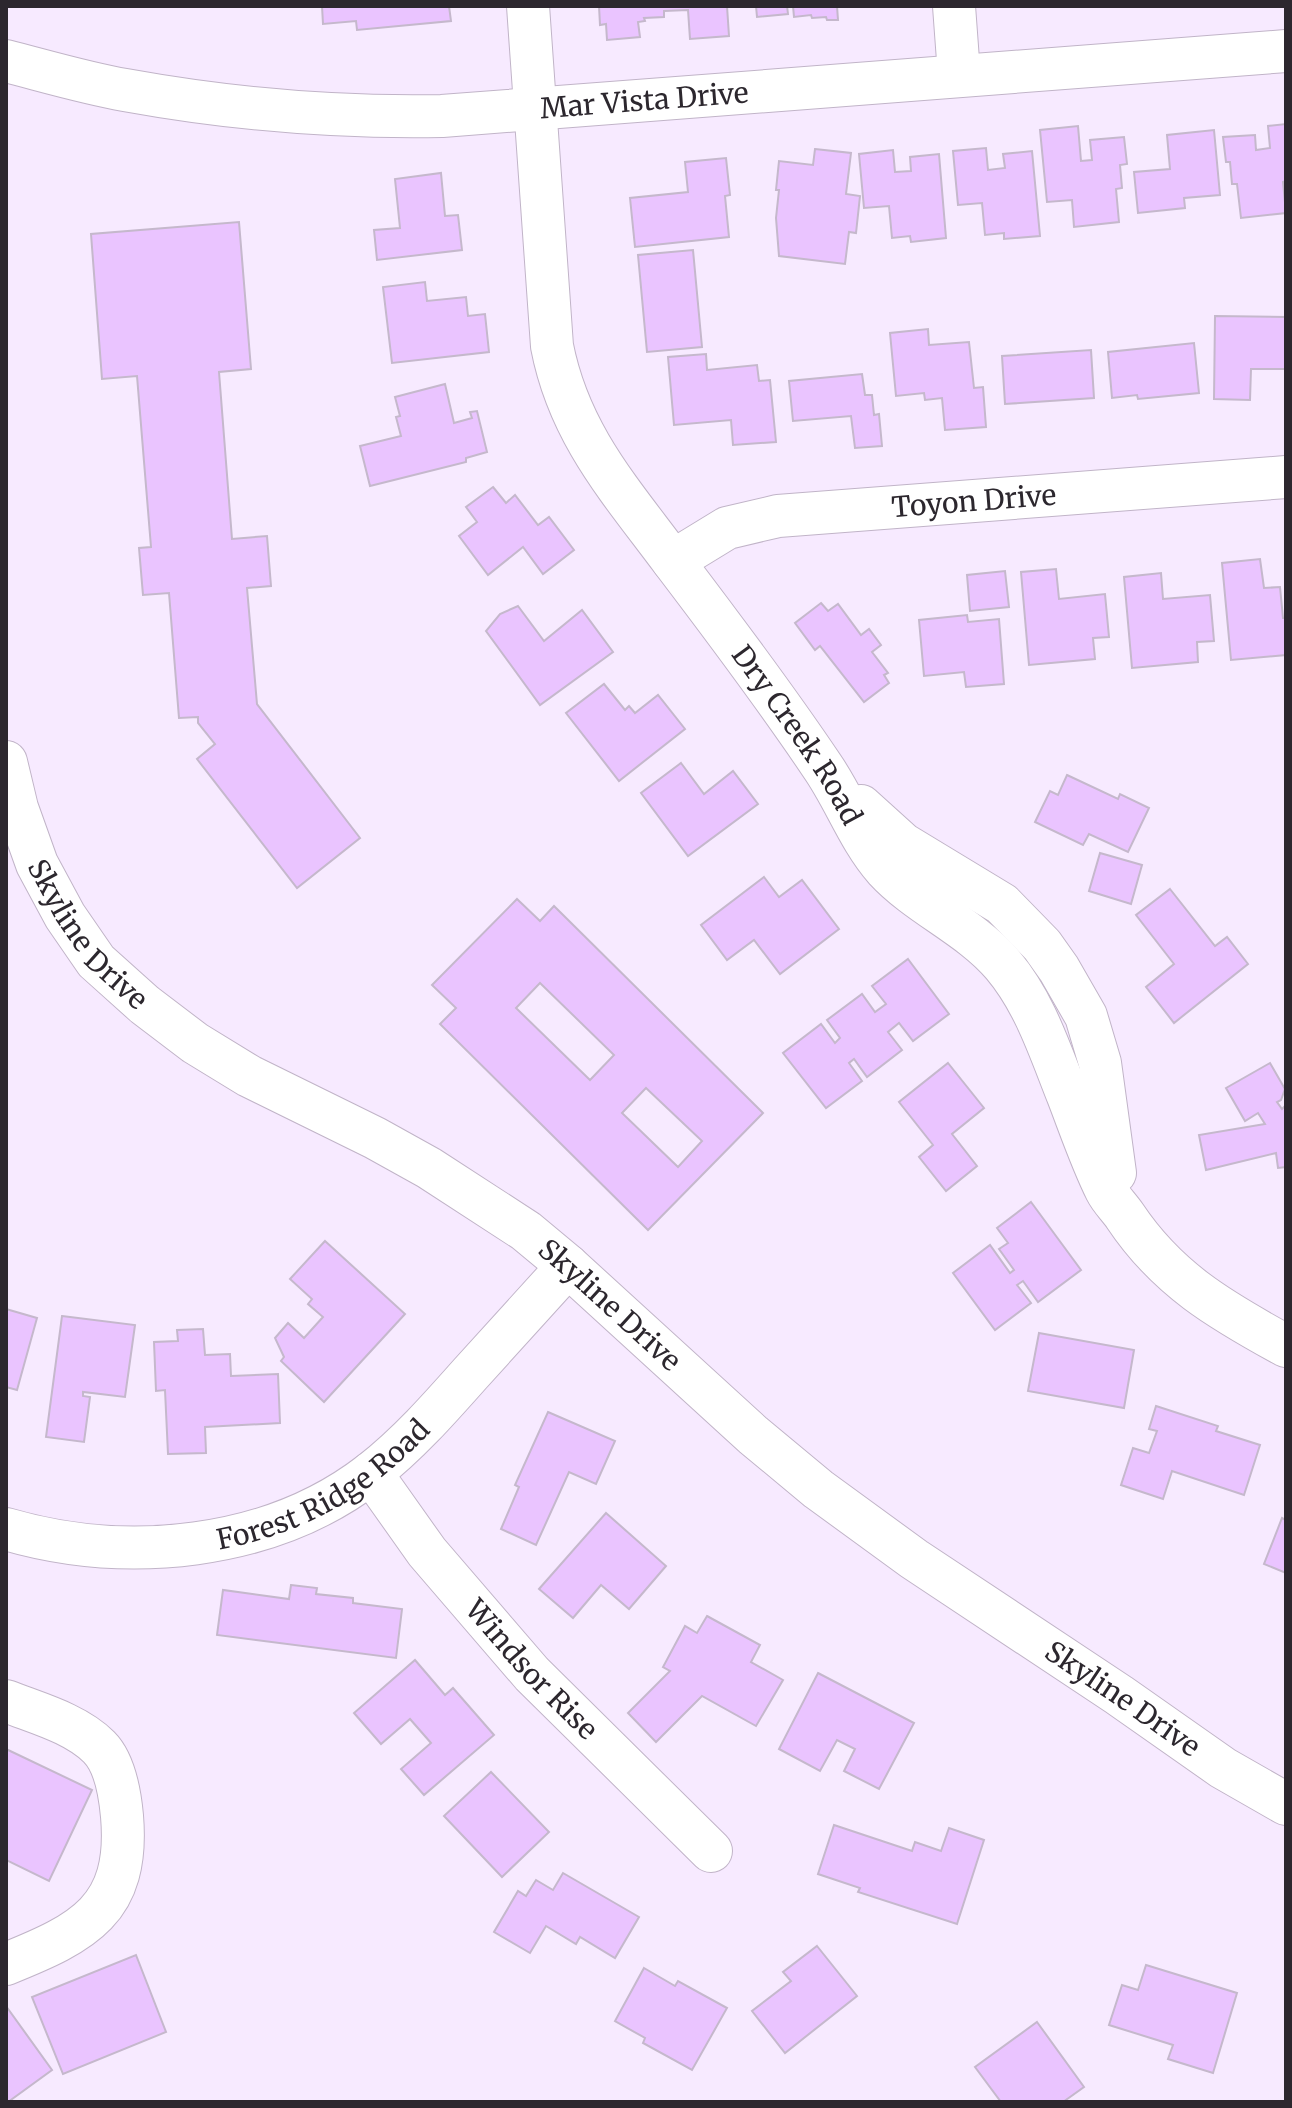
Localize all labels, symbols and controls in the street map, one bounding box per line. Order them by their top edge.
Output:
street label: Mar Vista Drive [539,74,750,126]
street label: Toyon Drive [890,477,1057,525]
street label: Dry Creek Road [724,638,870,831]
street label: Skyline Drive [20,853,155,1017]
street label: Skyline Drive [531,1231,689,1379]
street label: Forest Ridge Road [213,1412,437,1558]
street label: Windsor Rise [457,1591,606,1747]
street label: Skyline Drive [1038,1633,1207,1764]

